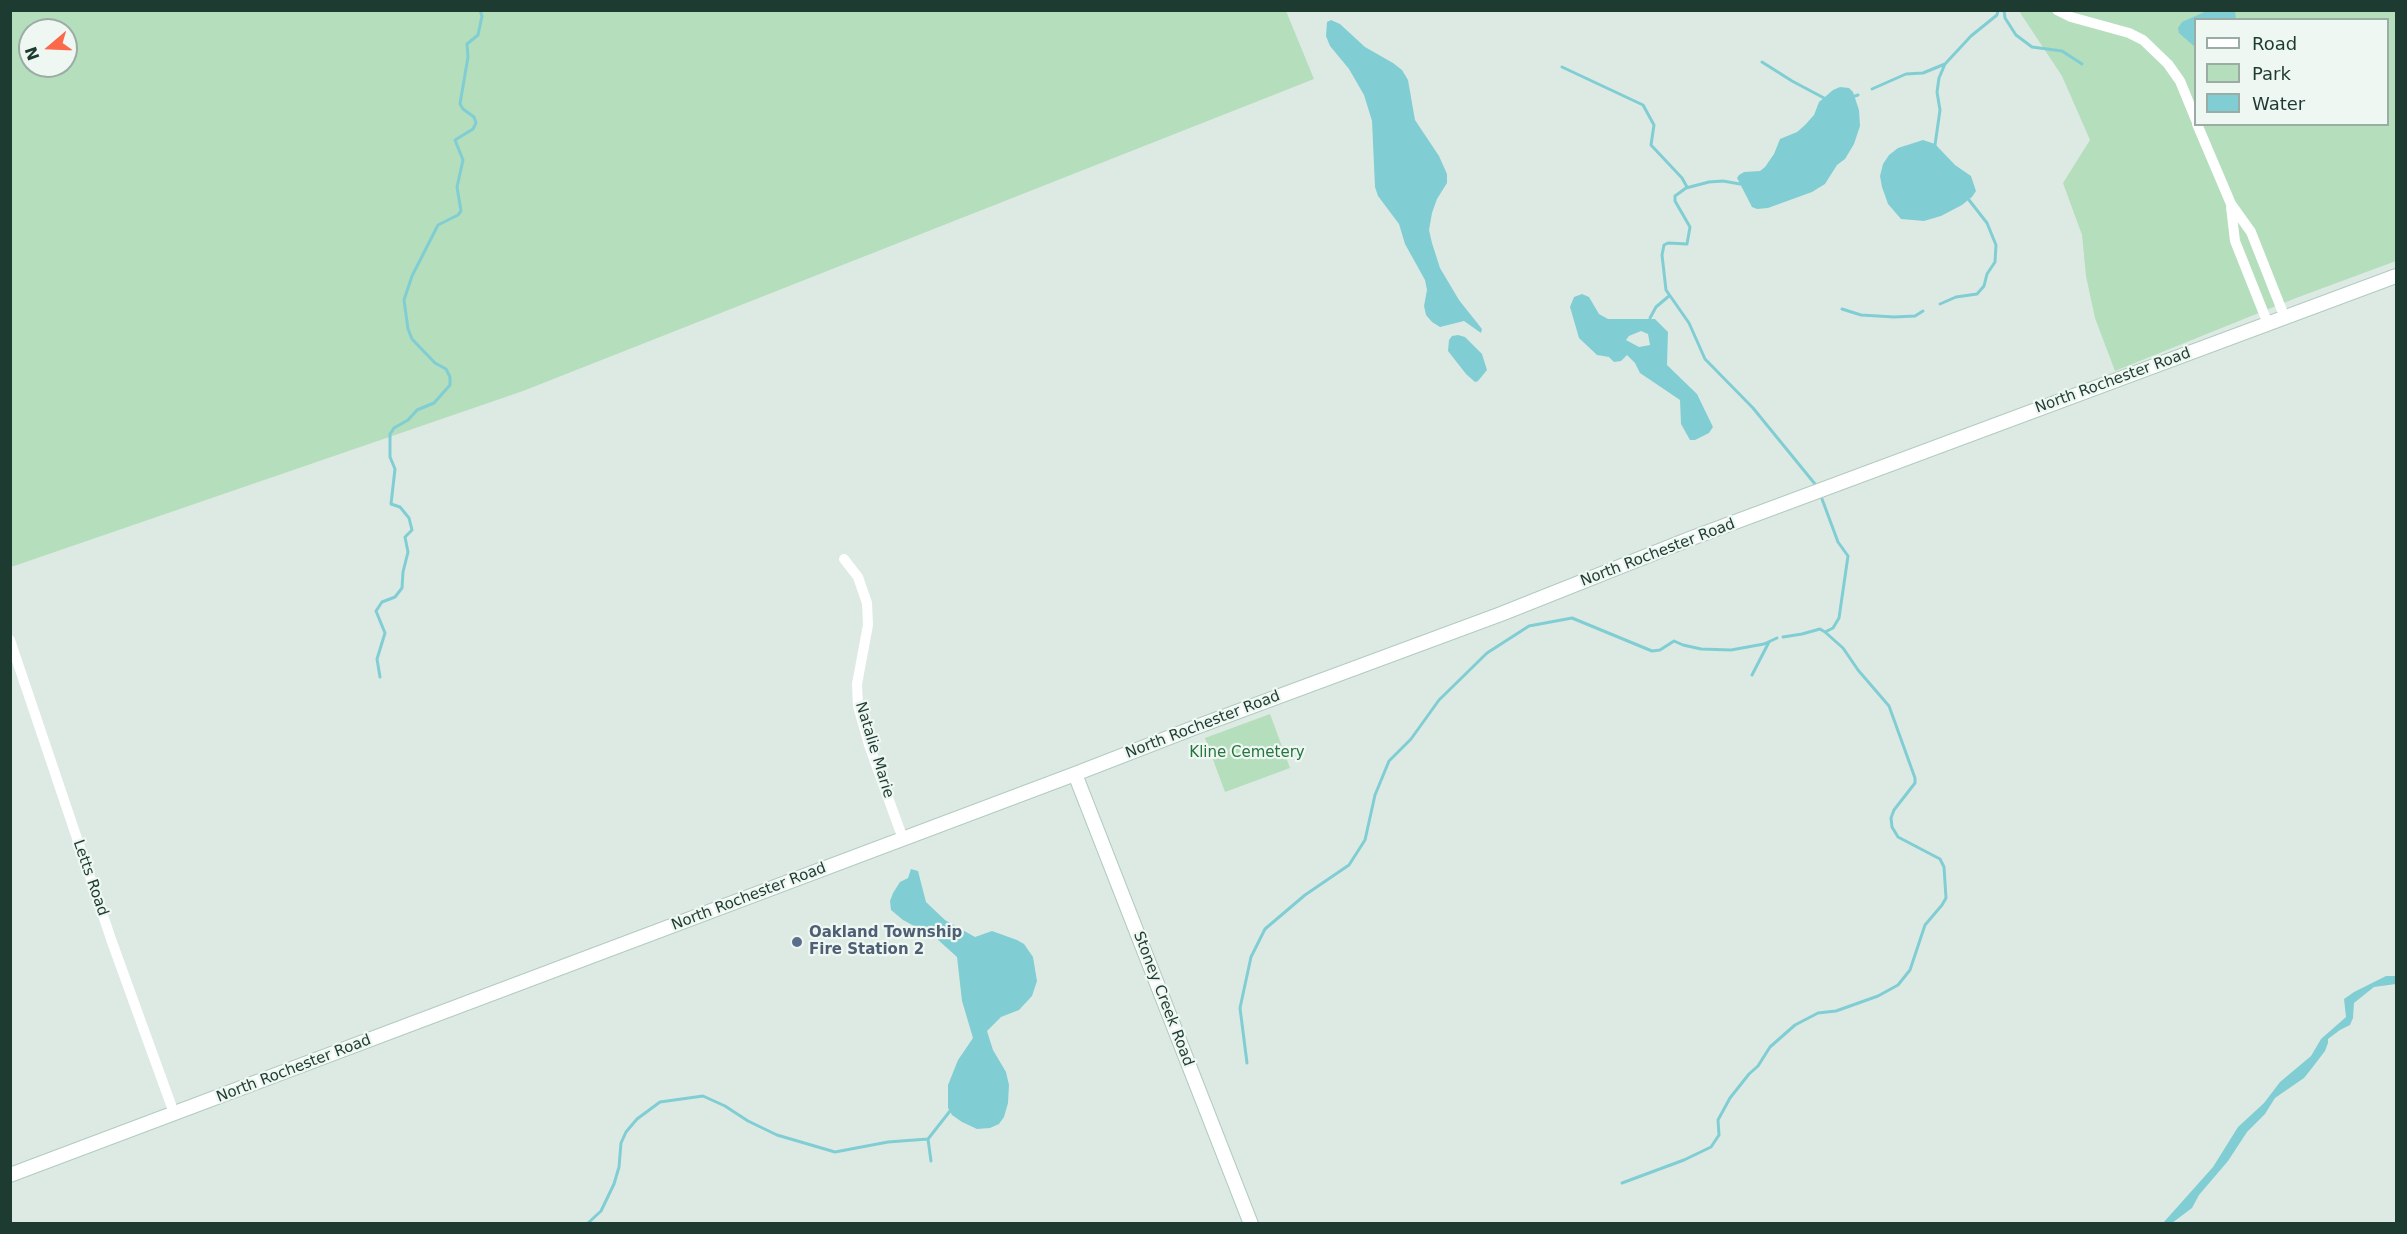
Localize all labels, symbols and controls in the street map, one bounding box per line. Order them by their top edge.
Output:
north arrow [18,18,78,78]
legend [2194,18,2389,126]
text: Road [2252,33,2297,54]
text: N [21,44,44,63]
text: Park [2252,63,2291,84]
text: Water [2252,93,2305,114]
street label: North Rochester Road [2033,344,2193,418]
street label: North Rochester Road [1578,515,1738,591]
street label: North Rochester Road [1123,687,1283,763]
street label: Natalie Marie [851,700,897,800]
park label: Kline Cemetery [1189,744,1305,762]
street label: Letts Road [69,838,111,918]
street label: North Rochester Road [669,859,829,935]
place label: Oakland Township Fire Station 2 [809,924,962,959]
street label: Stoney Creek Road [1129,929,1197,1069]
marker: Oakland Township Fire Station 2 [790,935,804,949]
street label: North Rochester Road [214,1031,374,1107]

